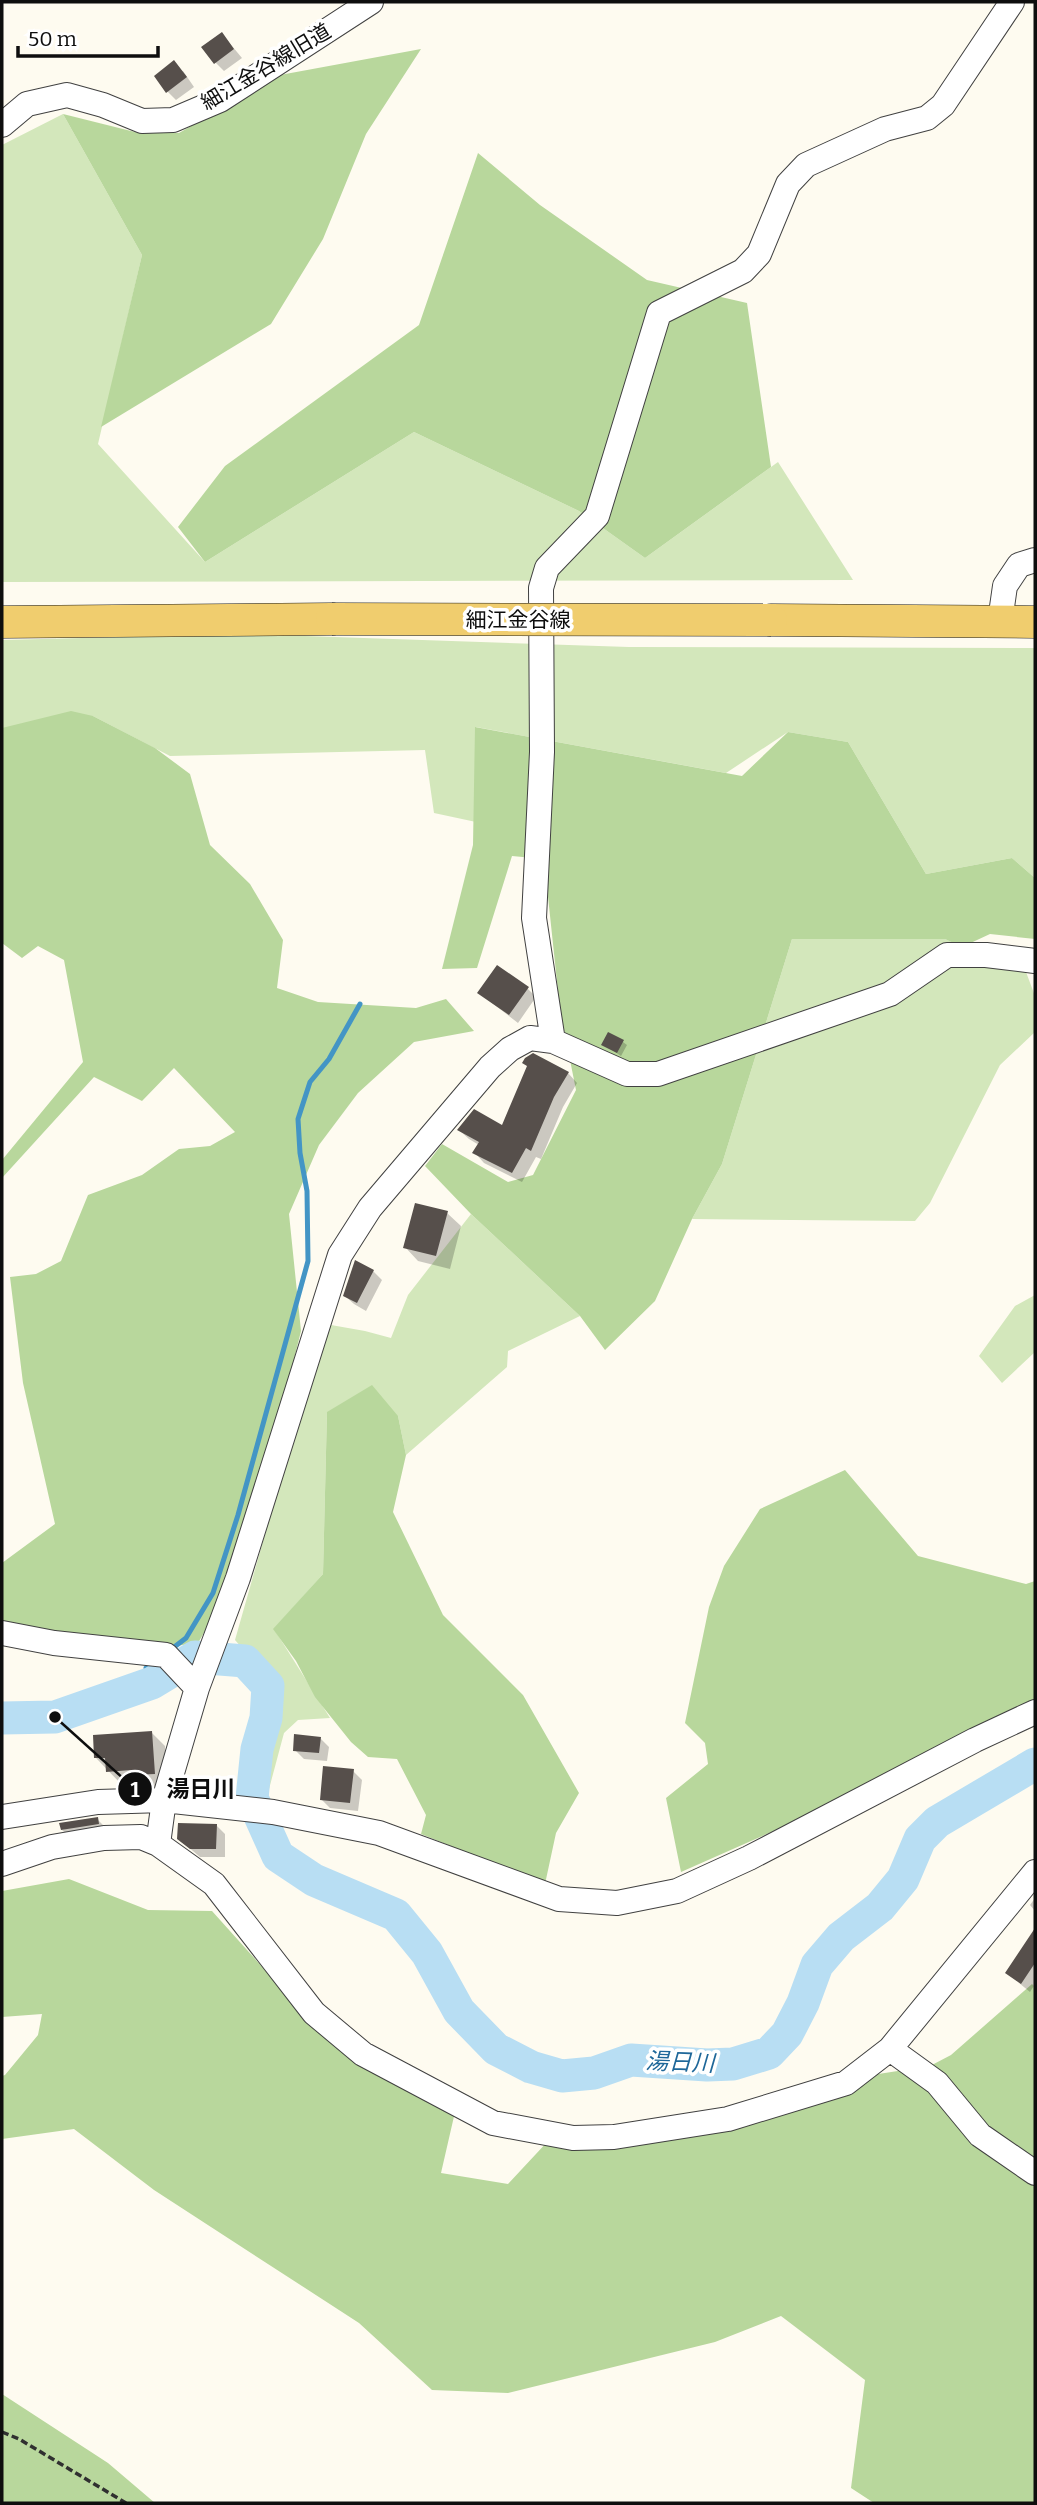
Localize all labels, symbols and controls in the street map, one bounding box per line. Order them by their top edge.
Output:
scale bar [18,14,158,58]
street label: 細江金谷線旧道 [196,18,336,116]
text: 50 m [28,26,77,52]
street label: 細江金谷線 [466,607,571,633]
callout: 湯日川 [118,1767,250,1811]
text: 湯日川 [167,1775,236,1803]
text: 1 [130,1777,140,1803]
water label: 湯日川 [645,2047,718,2077]

